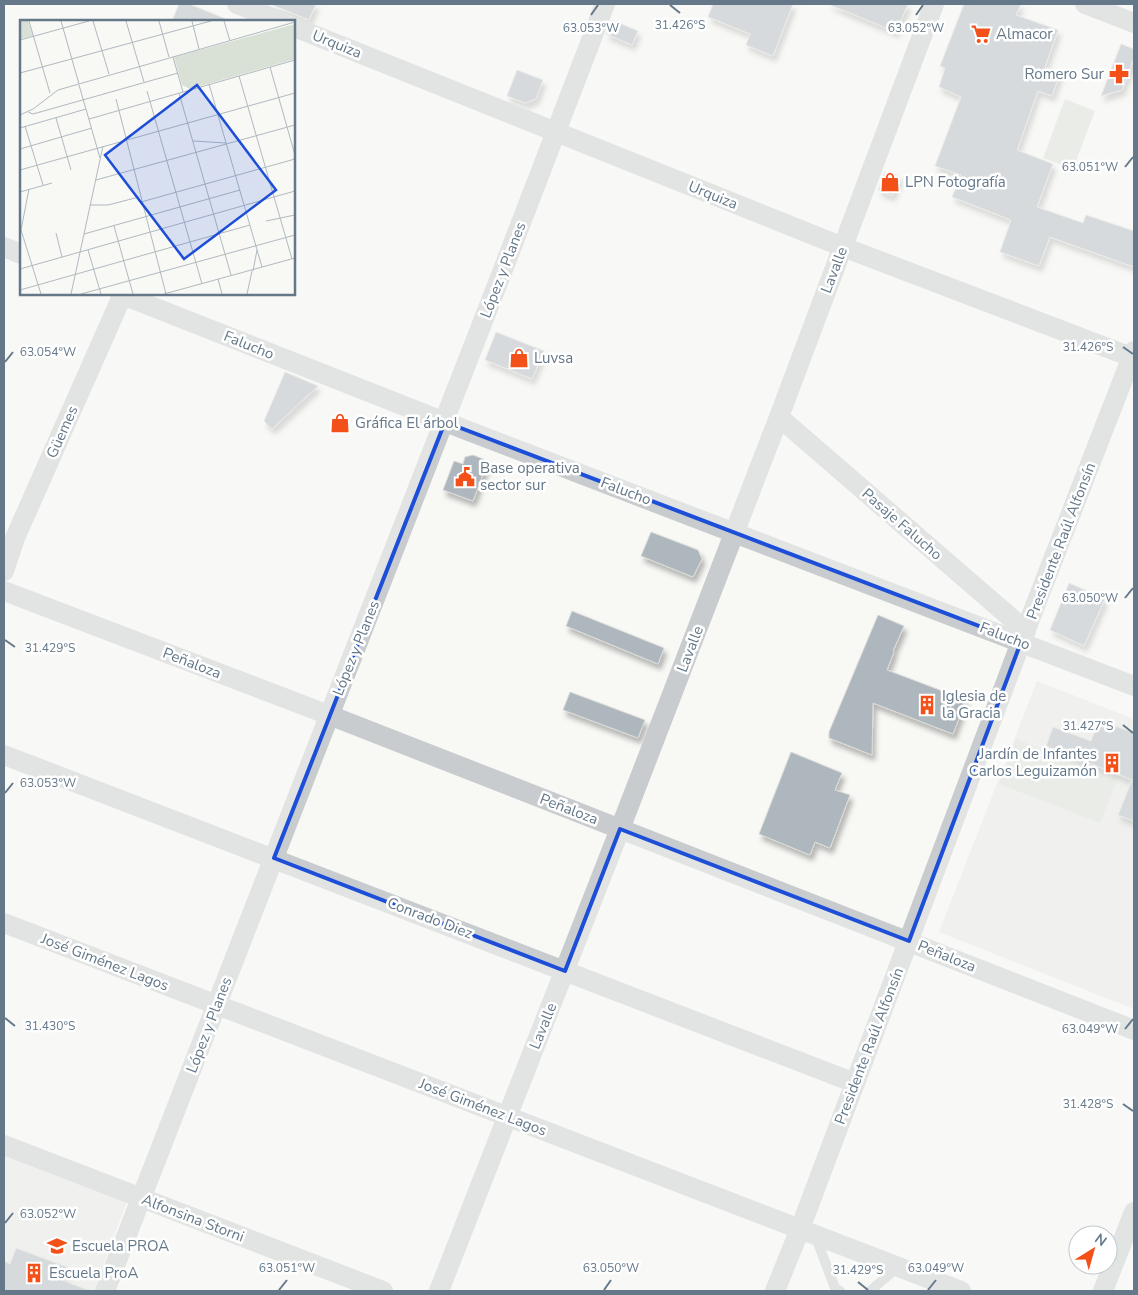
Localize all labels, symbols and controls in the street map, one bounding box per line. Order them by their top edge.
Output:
text: 31.426°S [655,17,705,33]
inset map [20,20,295,295]
text: 63.053°W [563,20,619,36]
text: 63.052°W [888,20,944,36]
supermarket icon: Almacor [970,23,992,45]
place label: Almacor [996,24,1053,44]
street label: Urquiza [309,25,365,63]
pharmacy icon: Romero Sur [1108,63,1130,85]
place label: Romero Sur [1024,64,1105,84]
text: 63.051°W [1062,159,1118,175]
shop icon: LPN Fotografía [879,171,901,193]
place label: LPN Fotografía [905,172,1006,192]
street label: Urquiza [685,176,741,214]
street label: López y Planes [476,219,530,321]
street label: Lavalle [816,244,852,296]
street label: Falucho [221,326,277,364]
text: 31.426°S [1063,339,1113,355]
text: 63.054°W [20,344,76,360]
shop icon: Luvsa [508,347,530,369]
place label: Luvsa [534,348,573,368]
street label: Güemes [42,403,82,461]
shop icon: Gráfica El árbol [329,412,351,434]
place label: Gráfica El árbol [355,413,459,433]
place label: Base operativa sector sur [480,458,580,495]
street label: Presidente Raúl Alfonsín [1022,460,1100,622]
public building icon: Base operativa sector sur [454,466,476,488]
street label: Falucho [598,472,654,510]
street label: Pasaje Falucho [858,484,946,564]
text: 63.050°W [1062,590,1118,606]
street label: López y Planes [328,597,384,699]
street label: Falucho [977,617,1033,655]
street label: Lavalle [672,623,708,675]
text: 31.429°S [25,640,75,656]
street label: Peñaloza [160,643,224,683]
place label: Iglesia de la Gracia [942,686,1006,723]
building icon: Iglesia de la Gracia [916,694,938,716]
text: 31.427°S [1063,718,1113,734]
place label: Jardín de Infantes Carlos Leguizamón [969,744,1097,781]
building icon: Jardín de Infantes Carlos Leguizamón [1101,752,1123,774]
text: 63.053°W [20,775,76,791]
street label: Peñaloza [537,789,601,829]
street label: Conrado Diez [384,893,476,944]
street label: José Giménez Lagos [37,928,172,996]
street label: Peñaloza [915,935,979,977]
street label: Presidente Raúl Alfonsín [830,965,908,1127]
street label: López y Planes [182,974,236,1076]
street label: Lavalle [525,1000,561,1052]
text: 31.430°S [25,1018,75,1034]
text: 63.049°W [1062,1021,1118,1037]
street label: José Giménez Lagos [415,1073,550,1141]
text: 31.428°S [1063,1096,1113,1112]
street label: Alfonsina Storni [139,1189,247,1247]
text: 63.052°W [20,1206,76,1222]
north arrow [1068,1225,1118,1275]
text: N [1091,1229,1110,1251]
school or university icon: Escuela PROA [46,1235,68,1257]
place label: Escuela PROA [72,1236,169,1256]
text: 63.051°W [259,1260,315,1276]
text: 63.050°W [583,1260,639,1276]
text: 63.049°W [908,1260,964,1276]
building icon: Escuela ProA [23,1262,45,1284]
text: 31.429°S [833,1262,883,1278]
place label: Escuela ProA [49,1263,138,1283]

